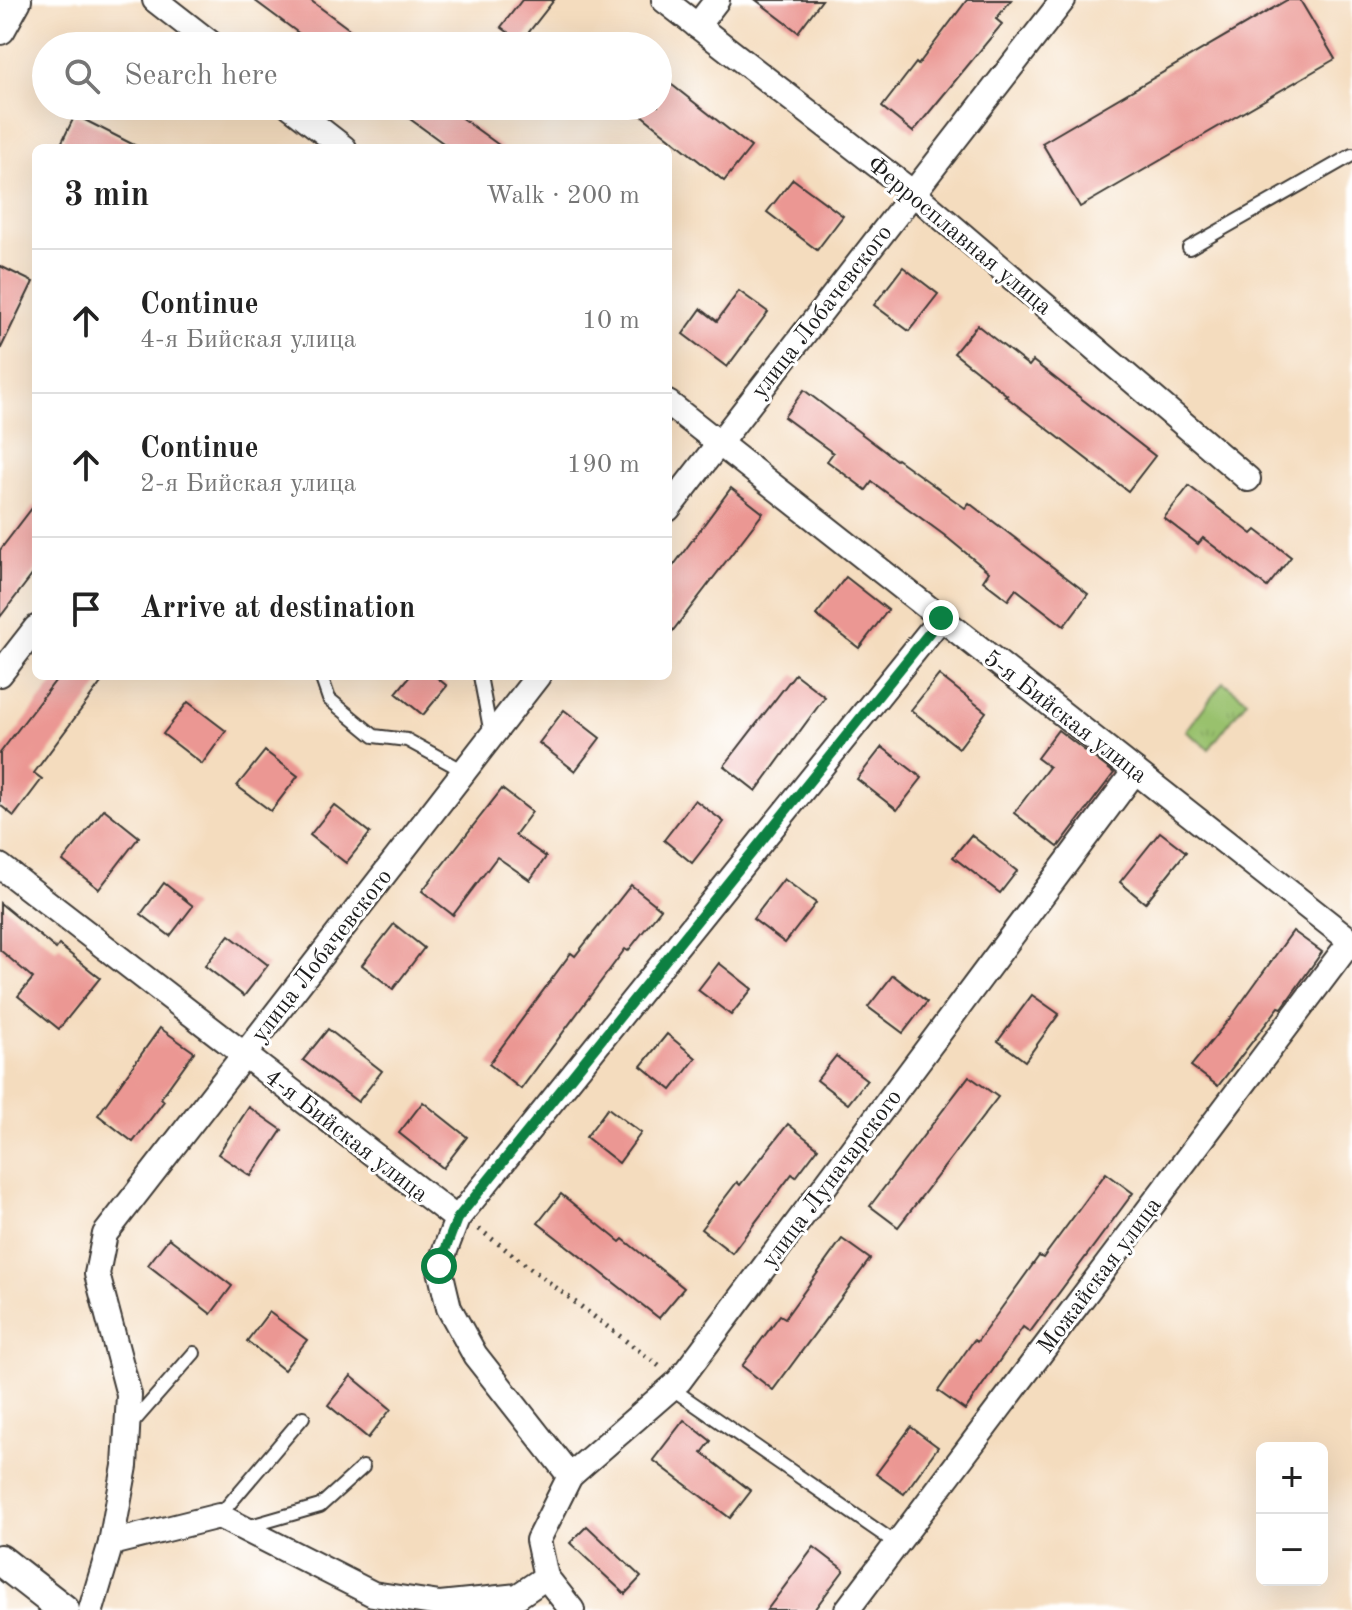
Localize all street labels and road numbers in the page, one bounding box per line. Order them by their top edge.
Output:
street label: Ферросплавная улица [862,153,1056,321]
street label: улица Лобачевского [748,221,897,403]
street label: 5-я Бийская улица [979,647,1151,789]
street label: улица Лобачевского [248,865,397,1047]
street label: 4-я Бийская улица [260,1066,432,1208]
street label: улица Луначарского [758,1086,907,1273]
street label: Можайская улица [1034,1193,1167,1359]

